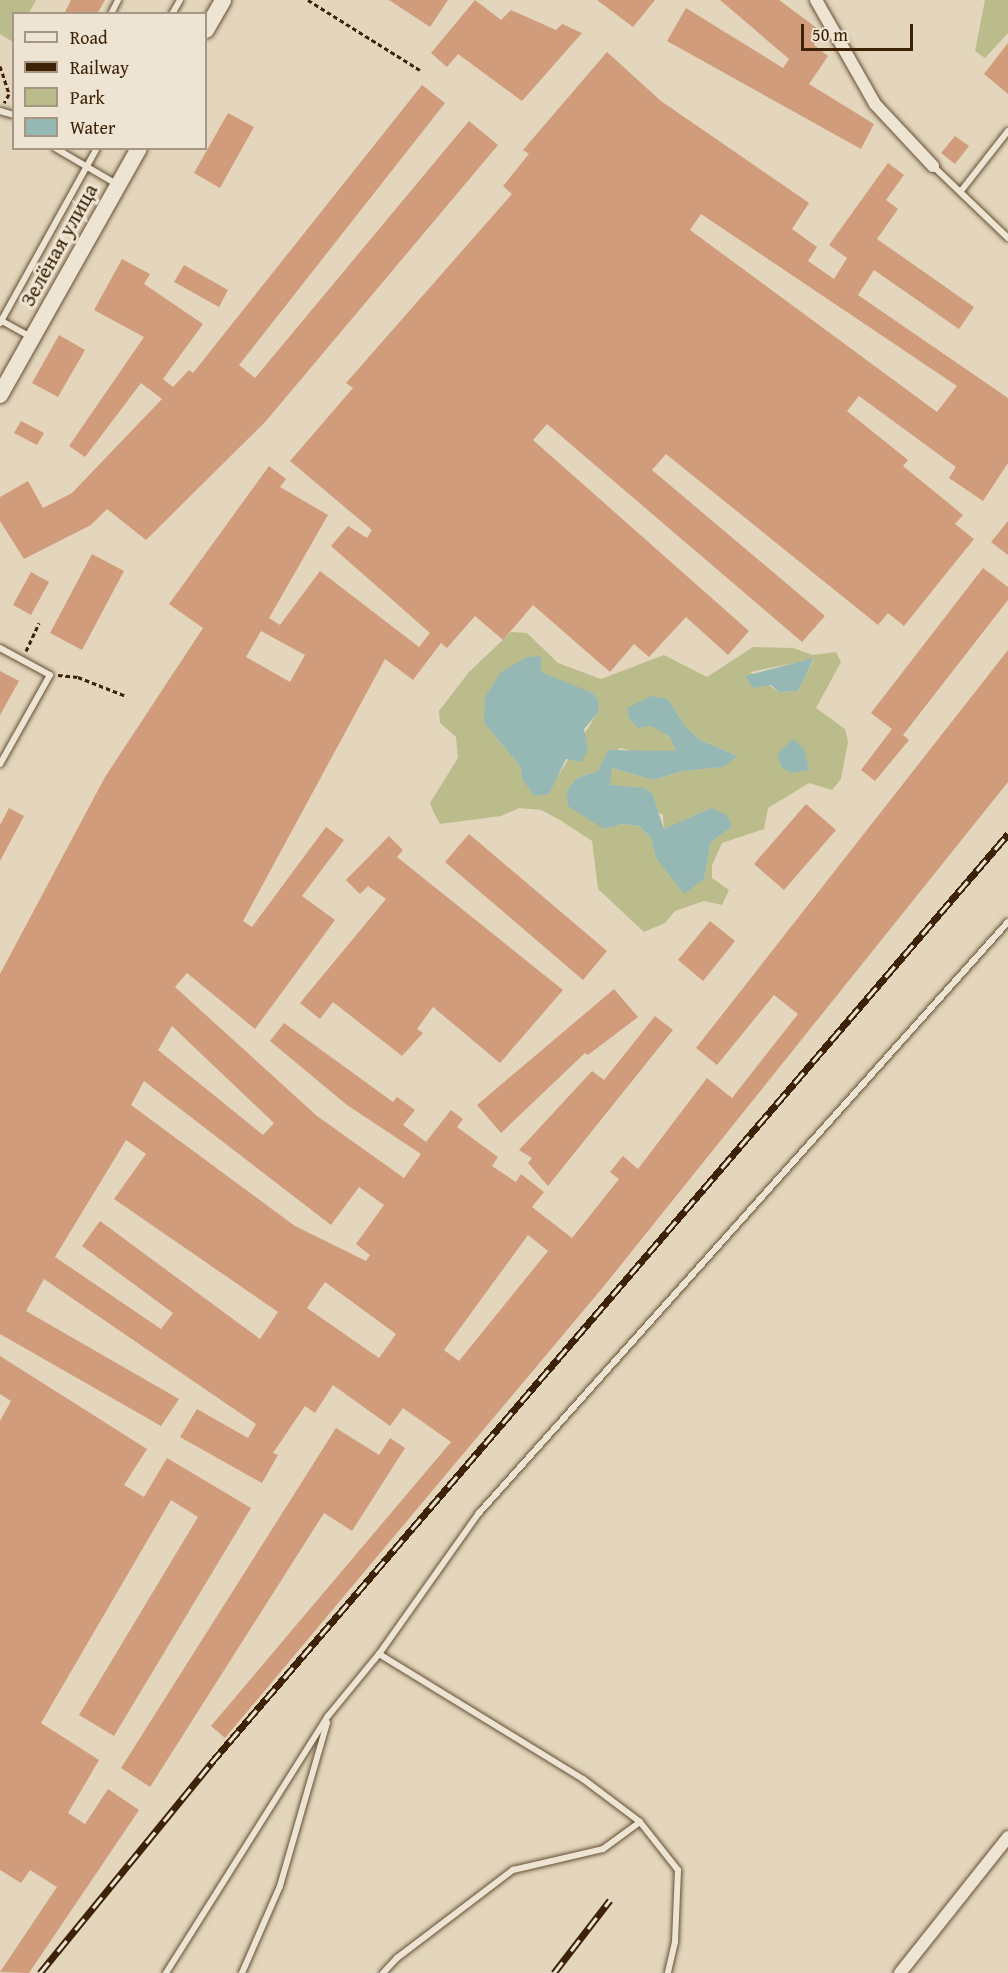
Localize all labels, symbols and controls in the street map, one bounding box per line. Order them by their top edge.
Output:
legend [12,12,207,150]
scale bar [804,12,916,50]
text: 50 m [812,21,848,48]
text: Road [70,24,108,51]
text: Railway [70,54,129,81]
text: Park [70,84,105,111]
text: Water [70,114,115,141]
street label: Зелёная улица [15,179,103,311]

